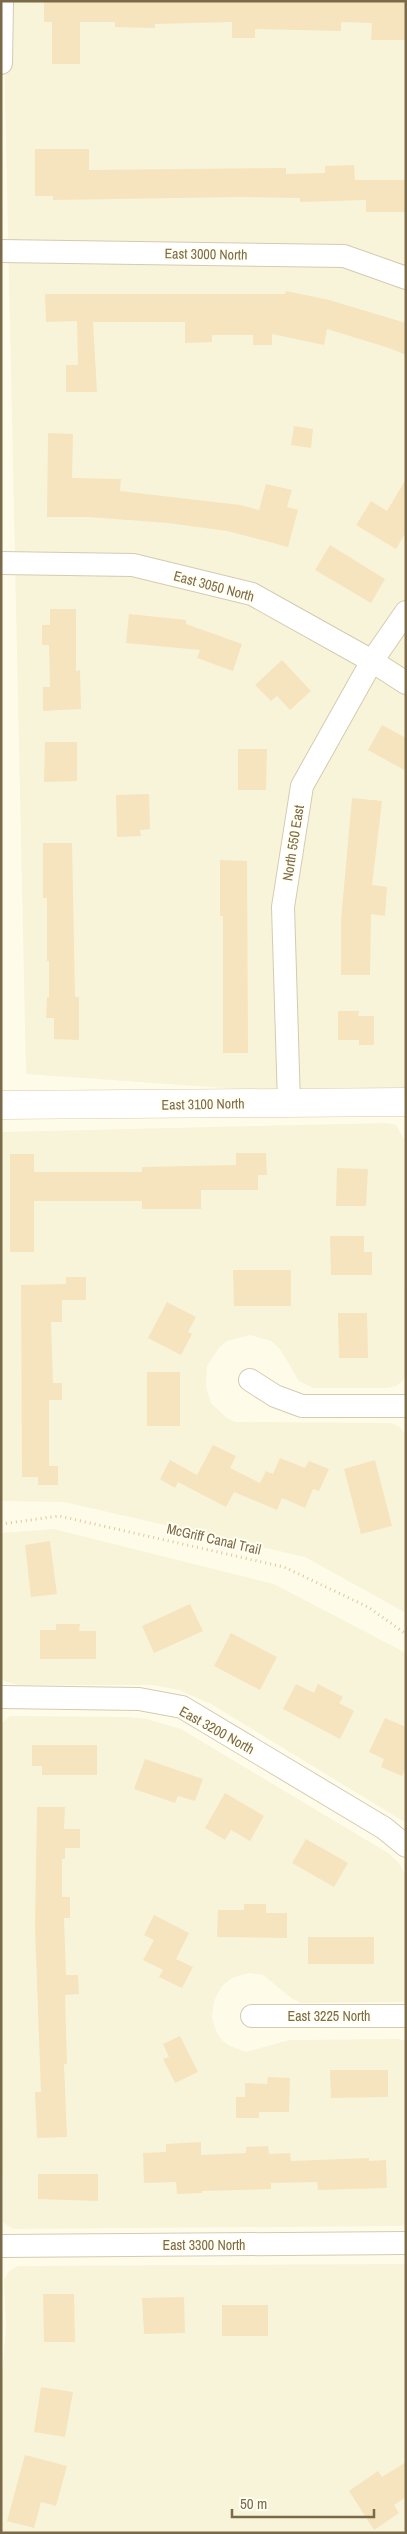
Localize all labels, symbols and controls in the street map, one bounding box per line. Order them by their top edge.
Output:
street label: East 3000 North [164,244,248,264]
street label: East 3050 North [172,567,256,605]
street label: North 550 East [278,804,308,882]
street label: East 3100 North [161,1094,245,1114]
street label: McGriff Canal Trail [165,1519,263,1559]
street label: East 3200 North [176,1702,258,1758]
street label: East 3225 North [288,2007,370,2025]
street label: East 3300 North [163,2236,245,2254]
scale bar [232,2486,374,2518]
text: 50 m [240,2493,267,2514]

